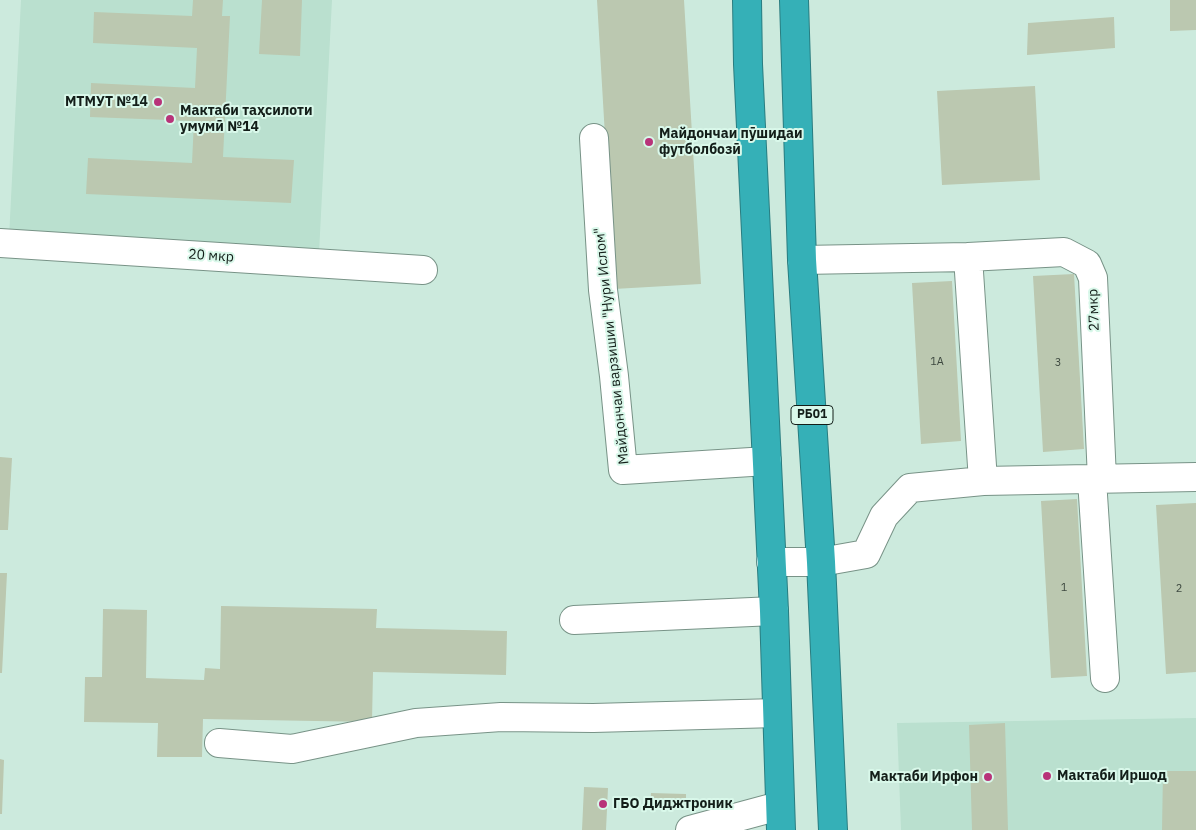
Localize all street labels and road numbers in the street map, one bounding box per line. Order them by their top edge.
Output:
street label: Майдончаи варзишии "Нури Ислом" [591,227,633,465]
street label: 20 мкр [188,246,234,266]
street label: 27мкр [1085,289,1103,331]
road number: РБ01 [791,406,833,424]

